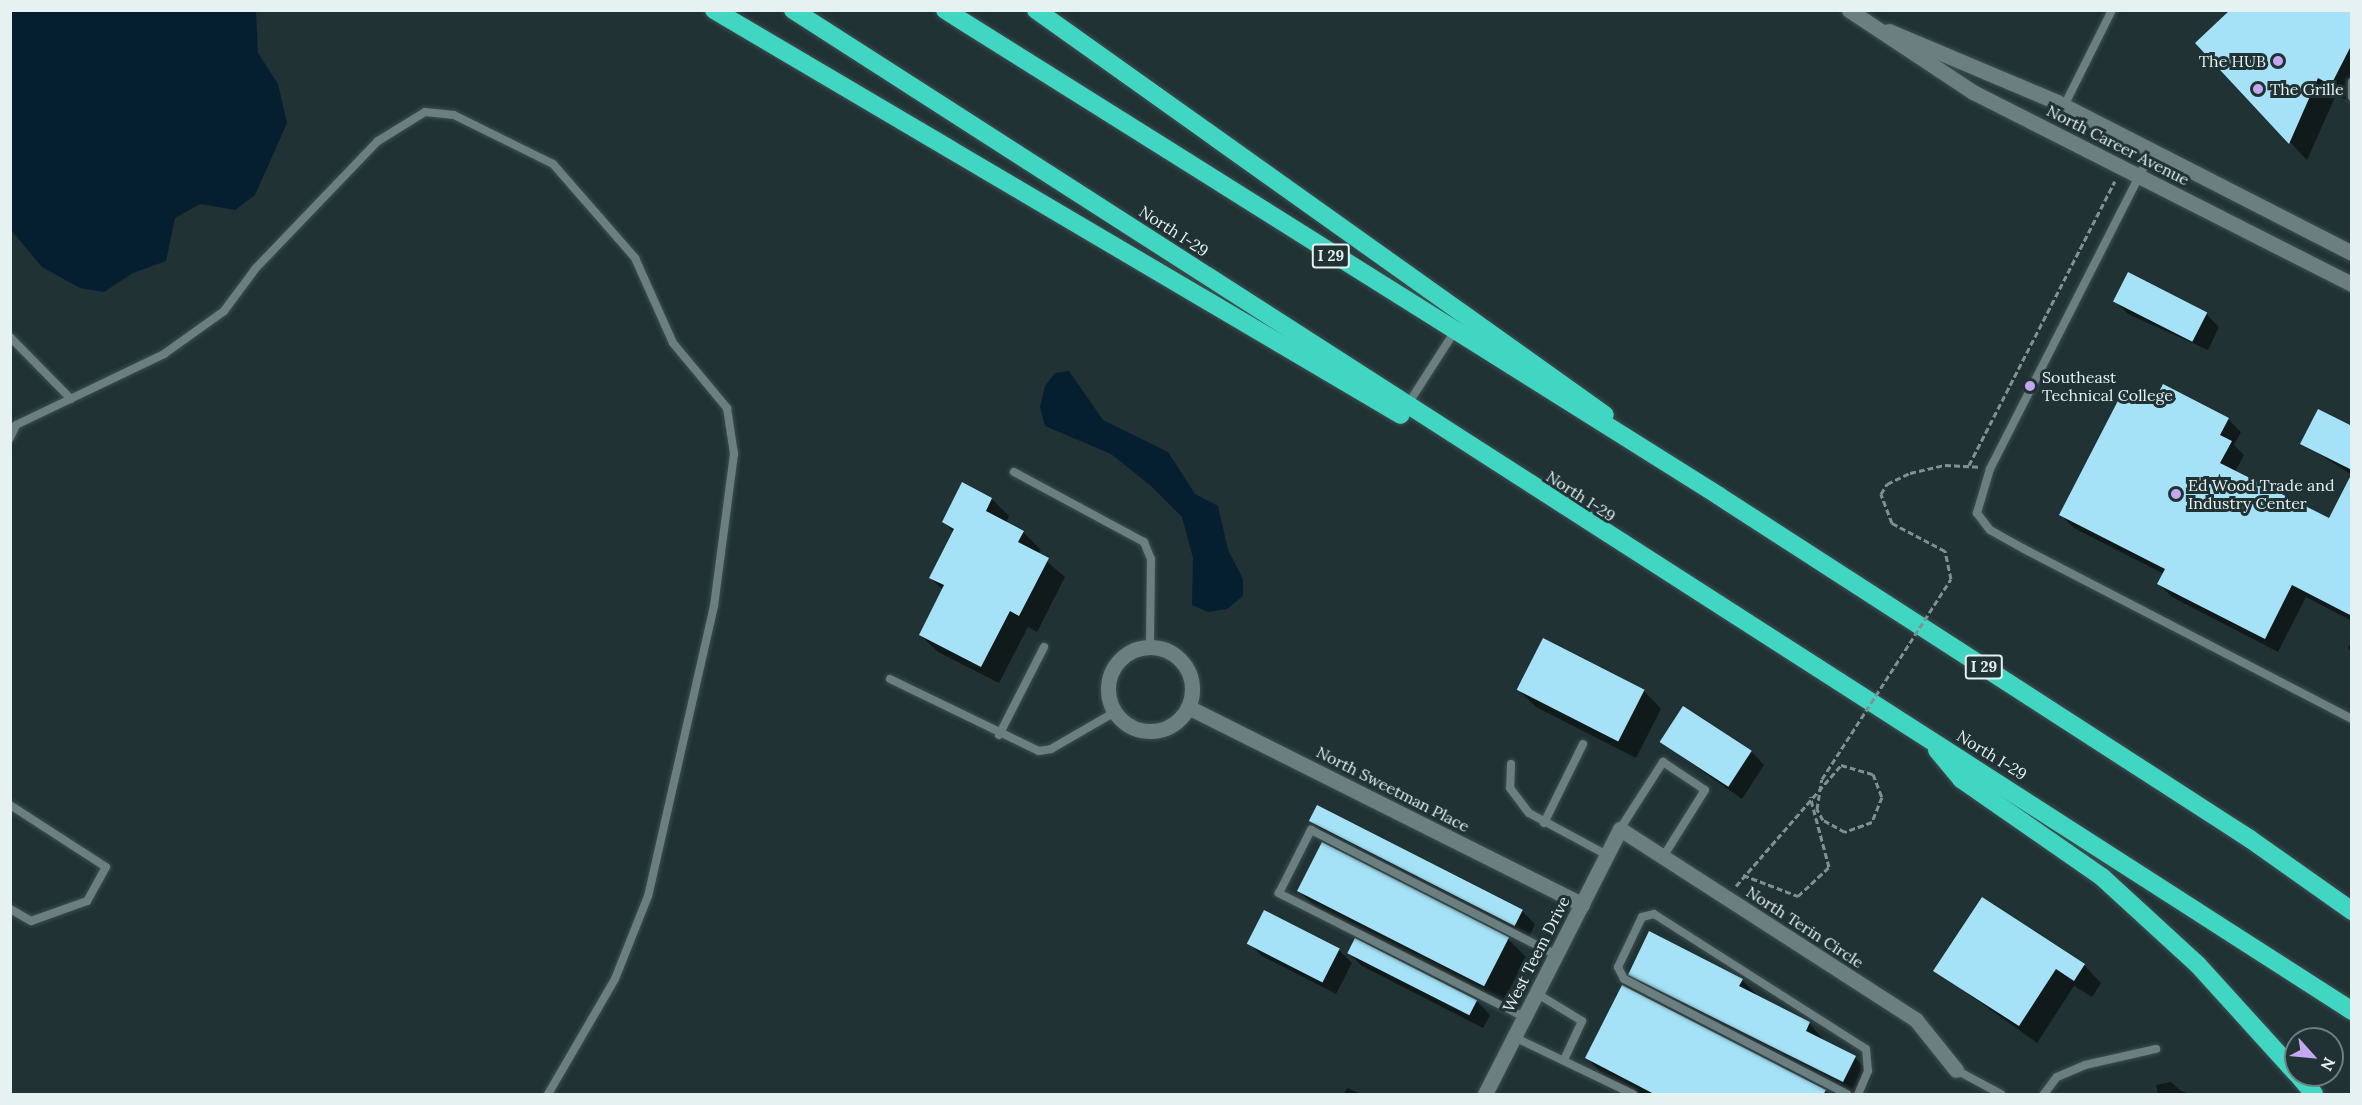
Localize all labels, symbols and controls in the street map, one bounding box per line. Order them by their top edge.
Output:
place label: The HUB [2199,51,2266,71]
marker: The HUB [2271,54,2285,68]
place label: The Grille [2270,79,2344,99]
marker: The Grille [2251,82,2265,96]
street label: North Career Avenue [2044,101,2192,189]
street label: North I-29 [1136,202,1212,260]
road number: I 29 [1312,244,1350,268]
place label: Southeast Technical College [2042,367,2173,405]
marker: Southeast Technical College [2023,379,2037,393]
street label: North I-29 [1543,467,1619,525]
place label: Ed Wood Trade and Industry Center [2188,475,2335,513]
marker: Ed Wood Trade and Industry Center [2169,487,2183,501]
road number: I 29 [1964,655,2004,679]
street label: North I-29 [1954,726,2030,784]
street label: North Sweetman Place [1313,742,1473,836]
street label: North Terin Circle [1743,882,1867,972]
street label: West Teem Drive [1499,893,1573,1015]
north arrow [2284,1027,2344,1087]
text: N [2317,1054,2340,1074]

